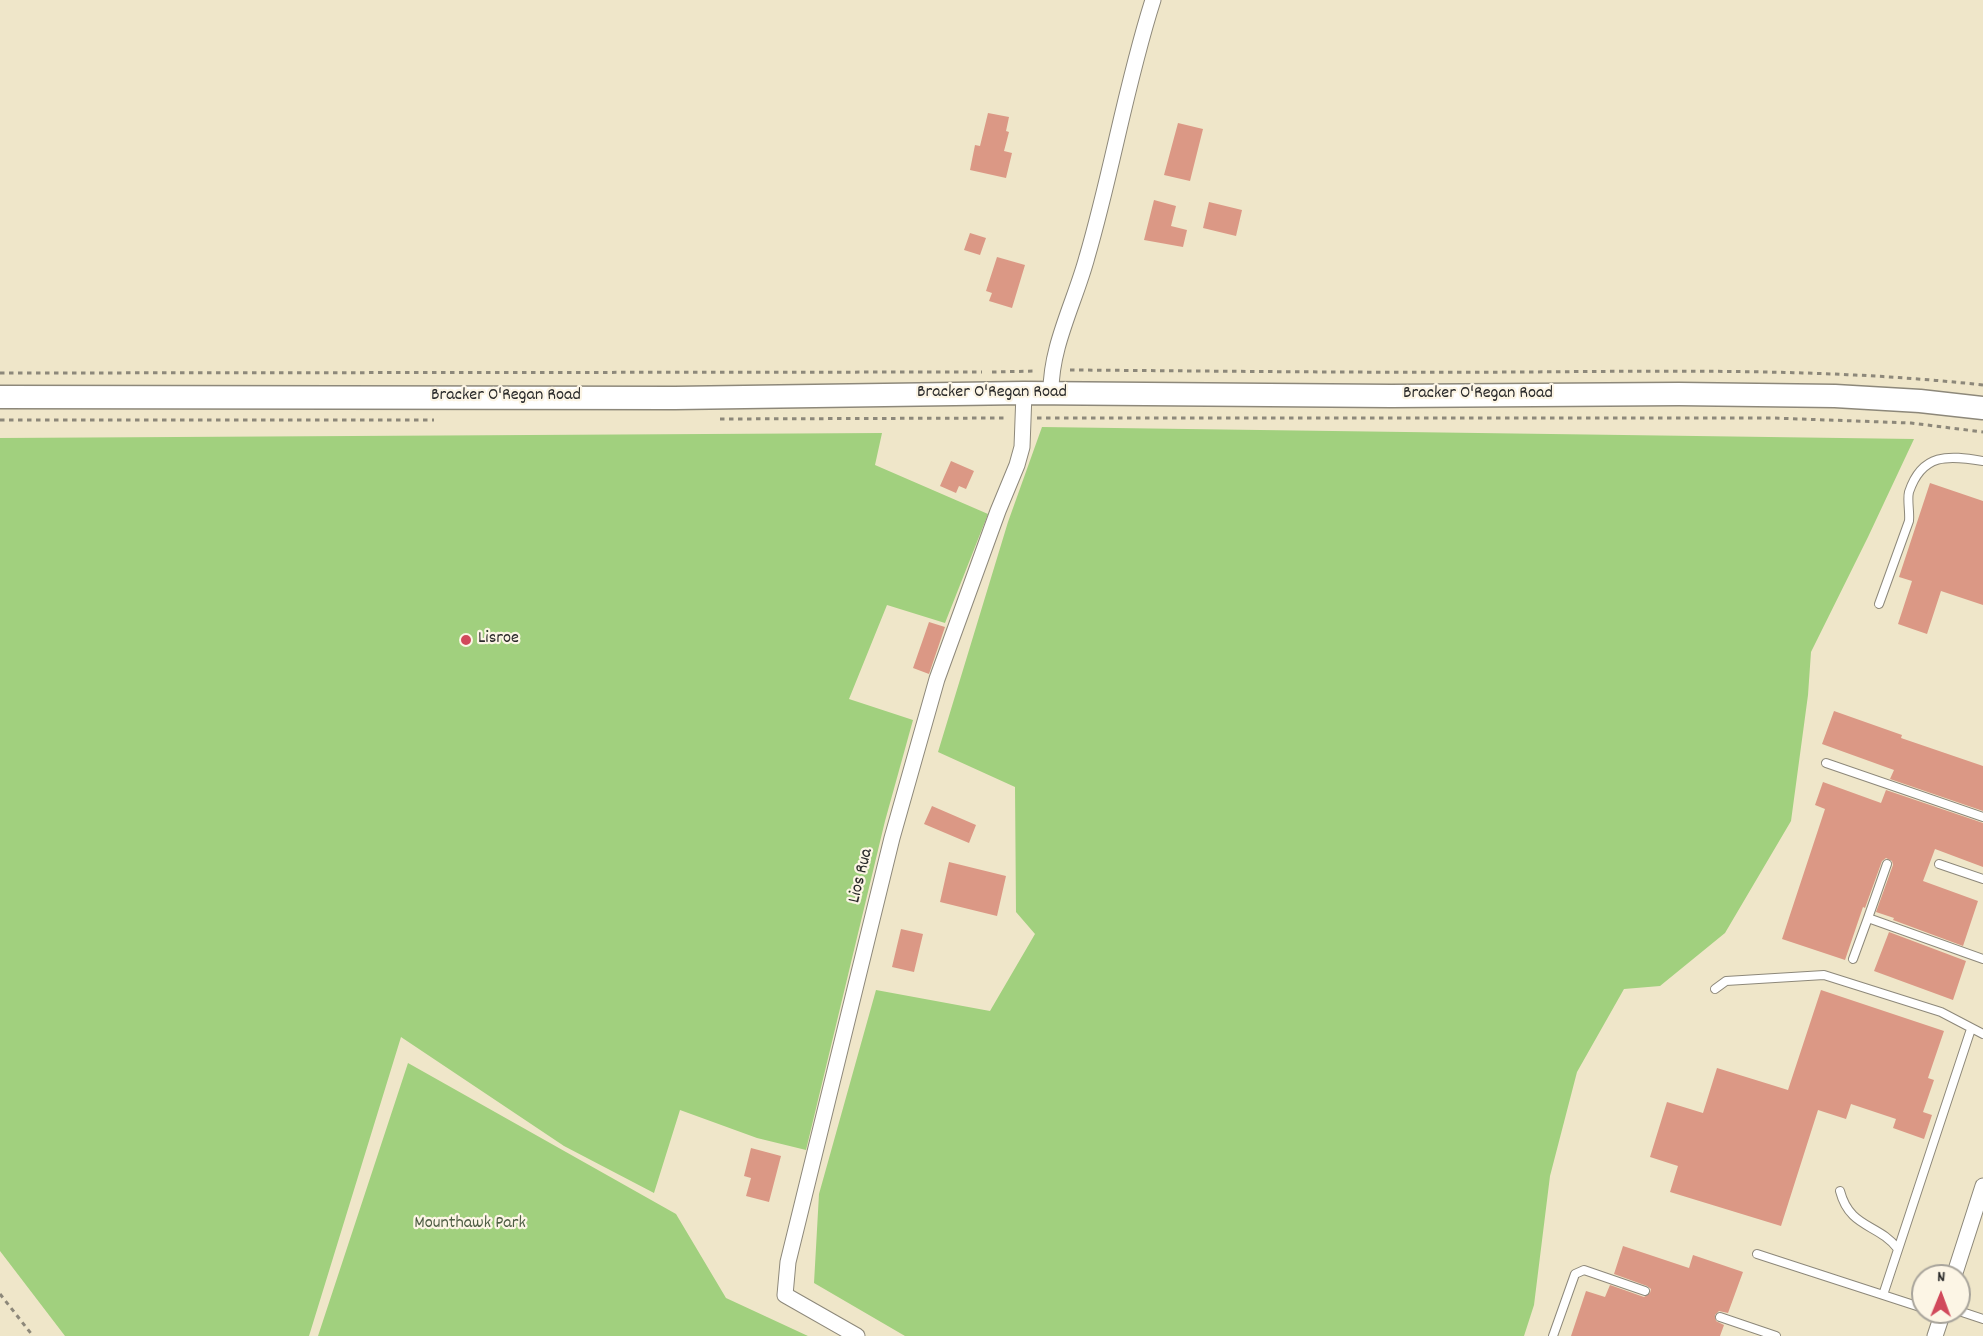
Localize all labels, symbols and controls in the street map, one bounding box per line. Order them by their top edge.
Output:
street label: Bracker O'Regan Road [917,383,1067,405]
street label: Bracker O'Regan Road [1403,384,1553,406]
street label: Bracker O'Regan Road [431,386,581,408]
place label: Lisroe [478,629,519,651]
marker: Lisroe [459,633,473,647]
street label: Lios Rua [845,847,879,905]
park label: Mounthawk Park [414,1214,526,1236]
north arrow [1911,1264,1971,1324]
text: N [1937,1266,1945,1289]

